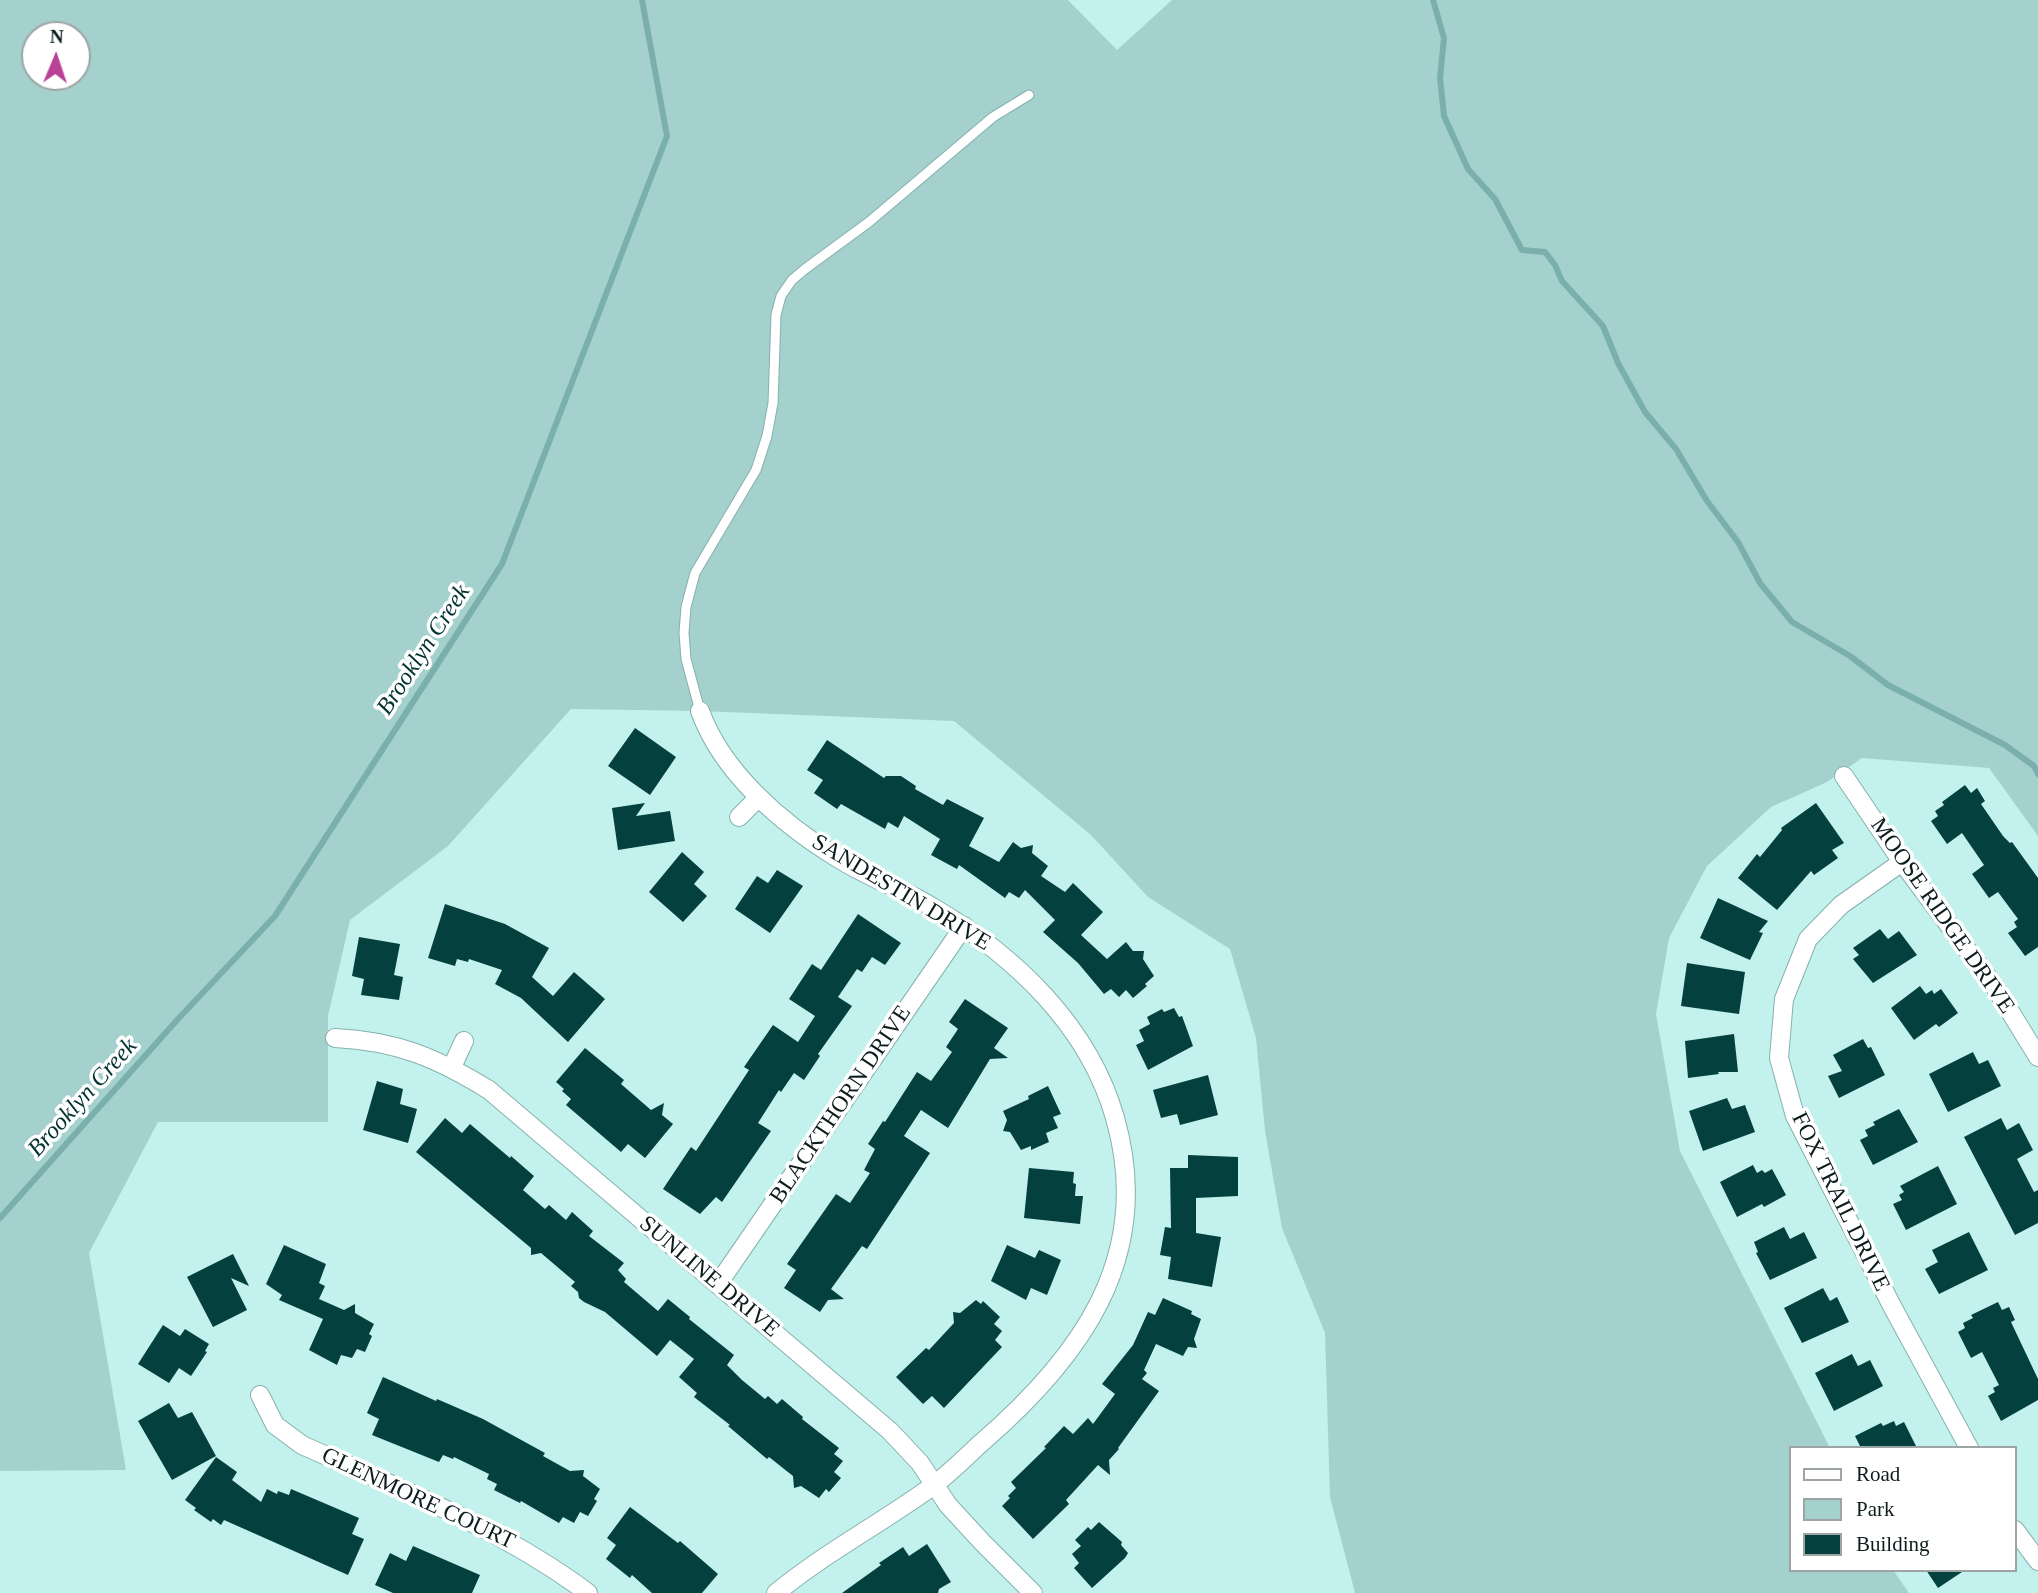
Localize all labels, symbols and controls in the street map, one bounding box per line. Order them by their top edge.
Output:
north arrow [21,21,91,91]
text: N [49,26,64,47]
water label: Brooklyn Creek [371,579,477,721]
street label: MOOSE RIDGE DRIVE [1864,813,2020,1019]
street label: SANDESTIN DRIVE [807,829,995,957]
street label: BLACKTHORN DRIVE [764,1001,918,1209]
water label: Brooklyn Creek [22,1033,144,1163]
street label: FOX TRAIL DRIVE [1785,1108,1895,1296]
street label: SUNLINE DRIVE [633,1210,785,1344]
street label: GLENMORE COURT [317,1442,519,1556]
legend [1790,1446,2017,1572]
text: Road [1856,1462,1900,1486]
text: Park [1856,1497,1895,1521]
text: Building [1856,1532,1930,1556]

